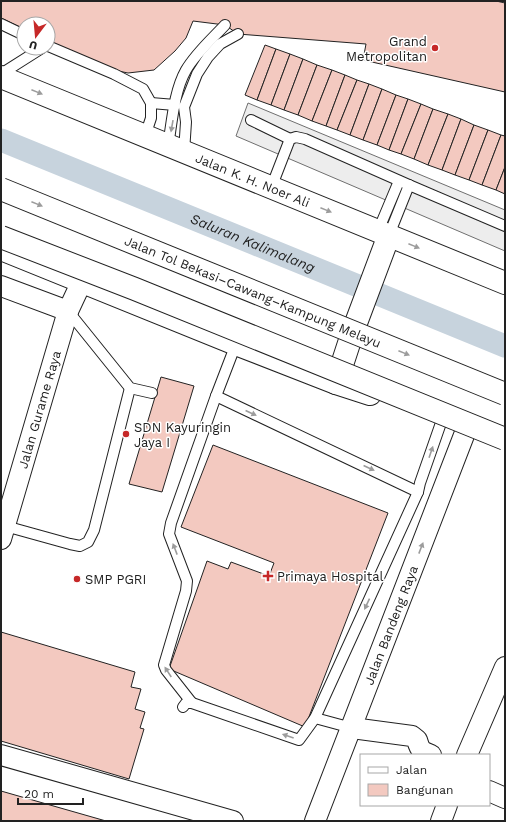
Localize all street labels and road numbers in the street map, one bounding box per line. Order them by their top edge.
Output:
street label: Jalan K. H. Noer Ali [193,150,312,210]
street label: Jalan Tol Bekasi–Cawang–Kampung Melayu [122,233,383,350]
street label: Jalan Gurame Raya [15,348,64,470]
street label: Jalan Bandeng Raya [361,563,421,687]

